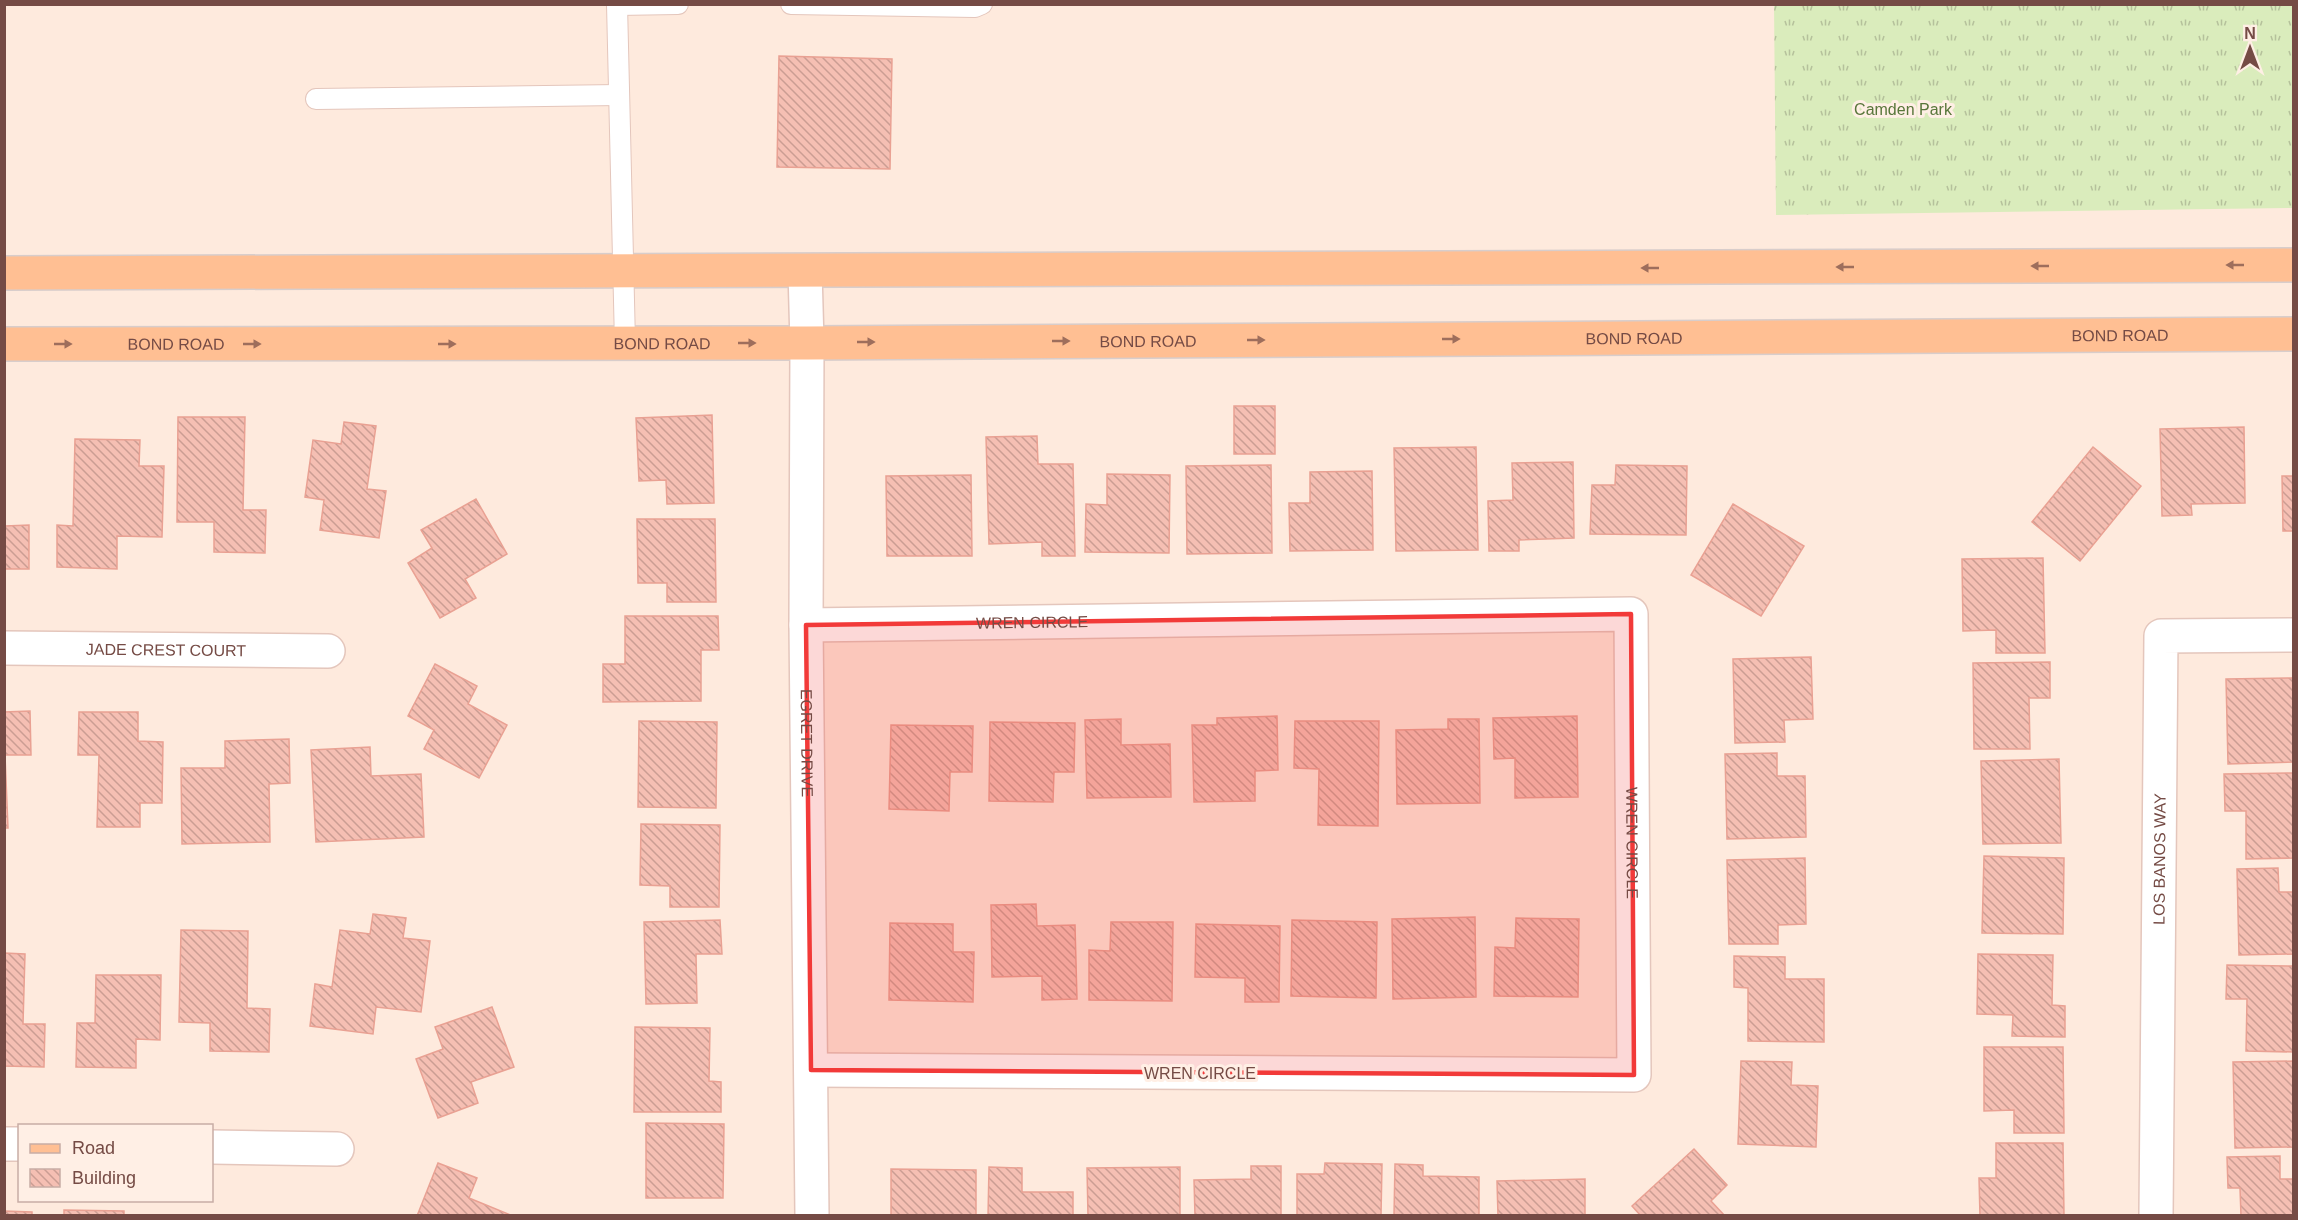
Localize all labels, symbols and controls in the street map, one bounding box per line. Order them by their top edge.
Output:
north arrow [2220,18,2280,78]
text: N [2244,25,2256,42]
park label: Camden Park [1854,101,1953,118]
one-way arrow [2226,260,2245,270]
one-way arrow [2031,261,2050,271]
one-way arrow [1836,262,1855,272]
one-way arrow [1641,263,1660,273]
street label: BOND ROAD [2071,326,2169,344]
street label: BOND ROAD [1585,329,1683,347]
street label: BOND ROAD [1099,332,1197,350]
one-way arrow [1441,334,1460,344]
street label: BOND ROAD [128,335,224,352]
street label: BOND ROAD [614,335,710,352]
one-way arrow [1246,335,1265,345]
one-way arrow [1051,336,1070,346]
one-way arrow [856,337,875,347]
one-way arrow [738,338,757,348]
one-way arrow [53,339,72,349]
one-way arrow [243,339,262,349]
one-way arrow [438,339,457,349]
street label: WREN CIRCLE [976,613,1088,631]
street label: JADE CREST COURT [86,640,246,659]
street label: EGRET DRIVE [798,689,816,797]
street label: WREN CIRCLE [1624,787,1641,899]
street label: LOS BANOS WAY [2150,793,2168,925]
street label: WREN CIRCLE [1144,1065,1256,1082]
legend [18,1124,213,1202]
text: Road [72,1138,115,1158]
text: Building [72,1168,136,1188]

